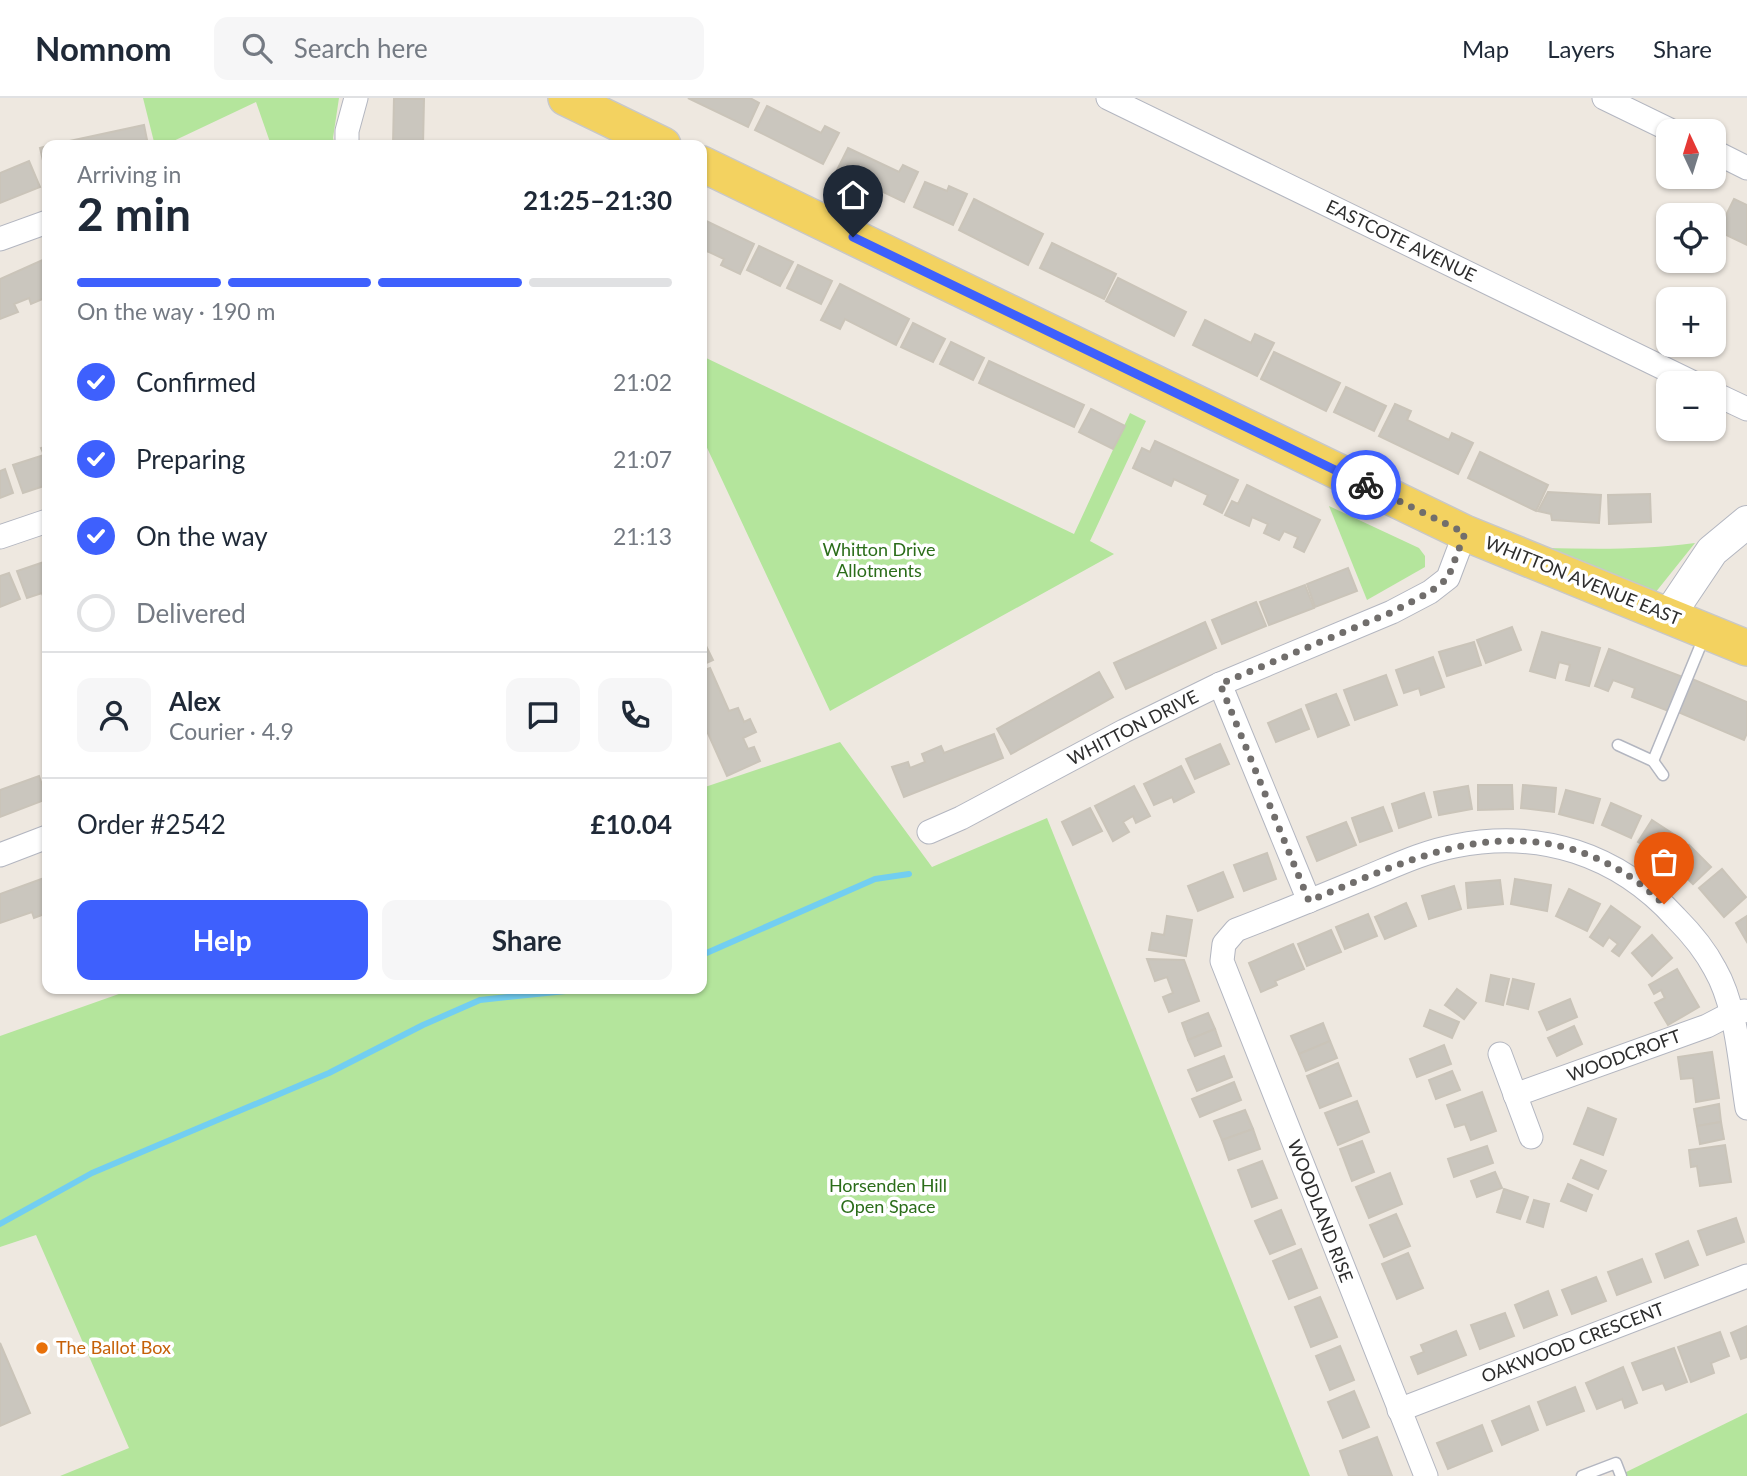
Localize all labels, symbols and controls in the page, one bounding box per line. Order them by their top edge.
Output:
search box [214,17,704,80]
text: Nomnom [35,28,172,68]
icon: search [238,29,276,67]
text: Search here [294,32,428,64]
text: Map [1462,34,1509,63]
text: Layers [1547,34,1615,63]
text: Share [1653,34,1712,63]
north arrow [1656,119,1726,189]
map controls [1656,119,1726,441]
text: Arriving in [77,160,181,188]
pin [823,165,883,237]
icon: home [834,176,872,214]
text: 21:25–21:30 [523,184,672,216]
text: 2 min [77,186,191,241]
street label: EASTCOTE AVENUE [1323,194,1480,286]
button: locate [1656,203,1726,273]
button: + [1656,287,1726,357]
text: On the way · 190 m [77,297,276,325]
icon: check [77,363,115,401]
text: Confirmed [136,366,256,398]
text: 21:02 [613,368,672,396]
button: − [1656,371,1726,441]
icon: check [77,440,115,478]
text: Preparing [136,443,245,475]
text: 21:07 [613,445,672,473]
courier [1331,450,1401,520]
icon: bike [1347,466,1385,504]
icon: check [77,517,115,555]
text: On the way [136,520,268,552]
text: 21:13 [613,522,672,550]
street label: WHITTON AVENUE EAST [1482,531,1685,630]
park label: Whitton Drive Allotments [823,538,935,581]
text: Delivered [136,597,246,629]
button: person [77,678,151,752]
button: chat [506,678,580,752]
button: phone [598,678,672,752]
text: Alex [169,685,221,717]
street label: WHITTON DRIVE [1064,685,1201,769]
text: Courier · 4.9 [169,717,294,745]
text: Order #2542 [77,808,226,840]
text: £10.04 [590,808,672,840]
pin [1634,832,1694,904]
icon: bag [1645,843,1683,881]
button: Help [77,900,368,980]
button: Share [382,900,672,980]
street label: WOODCROFT [1564,1024,1684,1086]
street label: WOODLAND RISE [1284,1136,1358,1285]
park label: Horsenden Hill Open Space [829,1174,947,1217]
street label: OAKWOOD CRESCENT [1478,1297,1667,1387]
place label: The Ballot Box [56,1336,171,1358]
marker: The Ballot Box [34,1340,50,1356]

